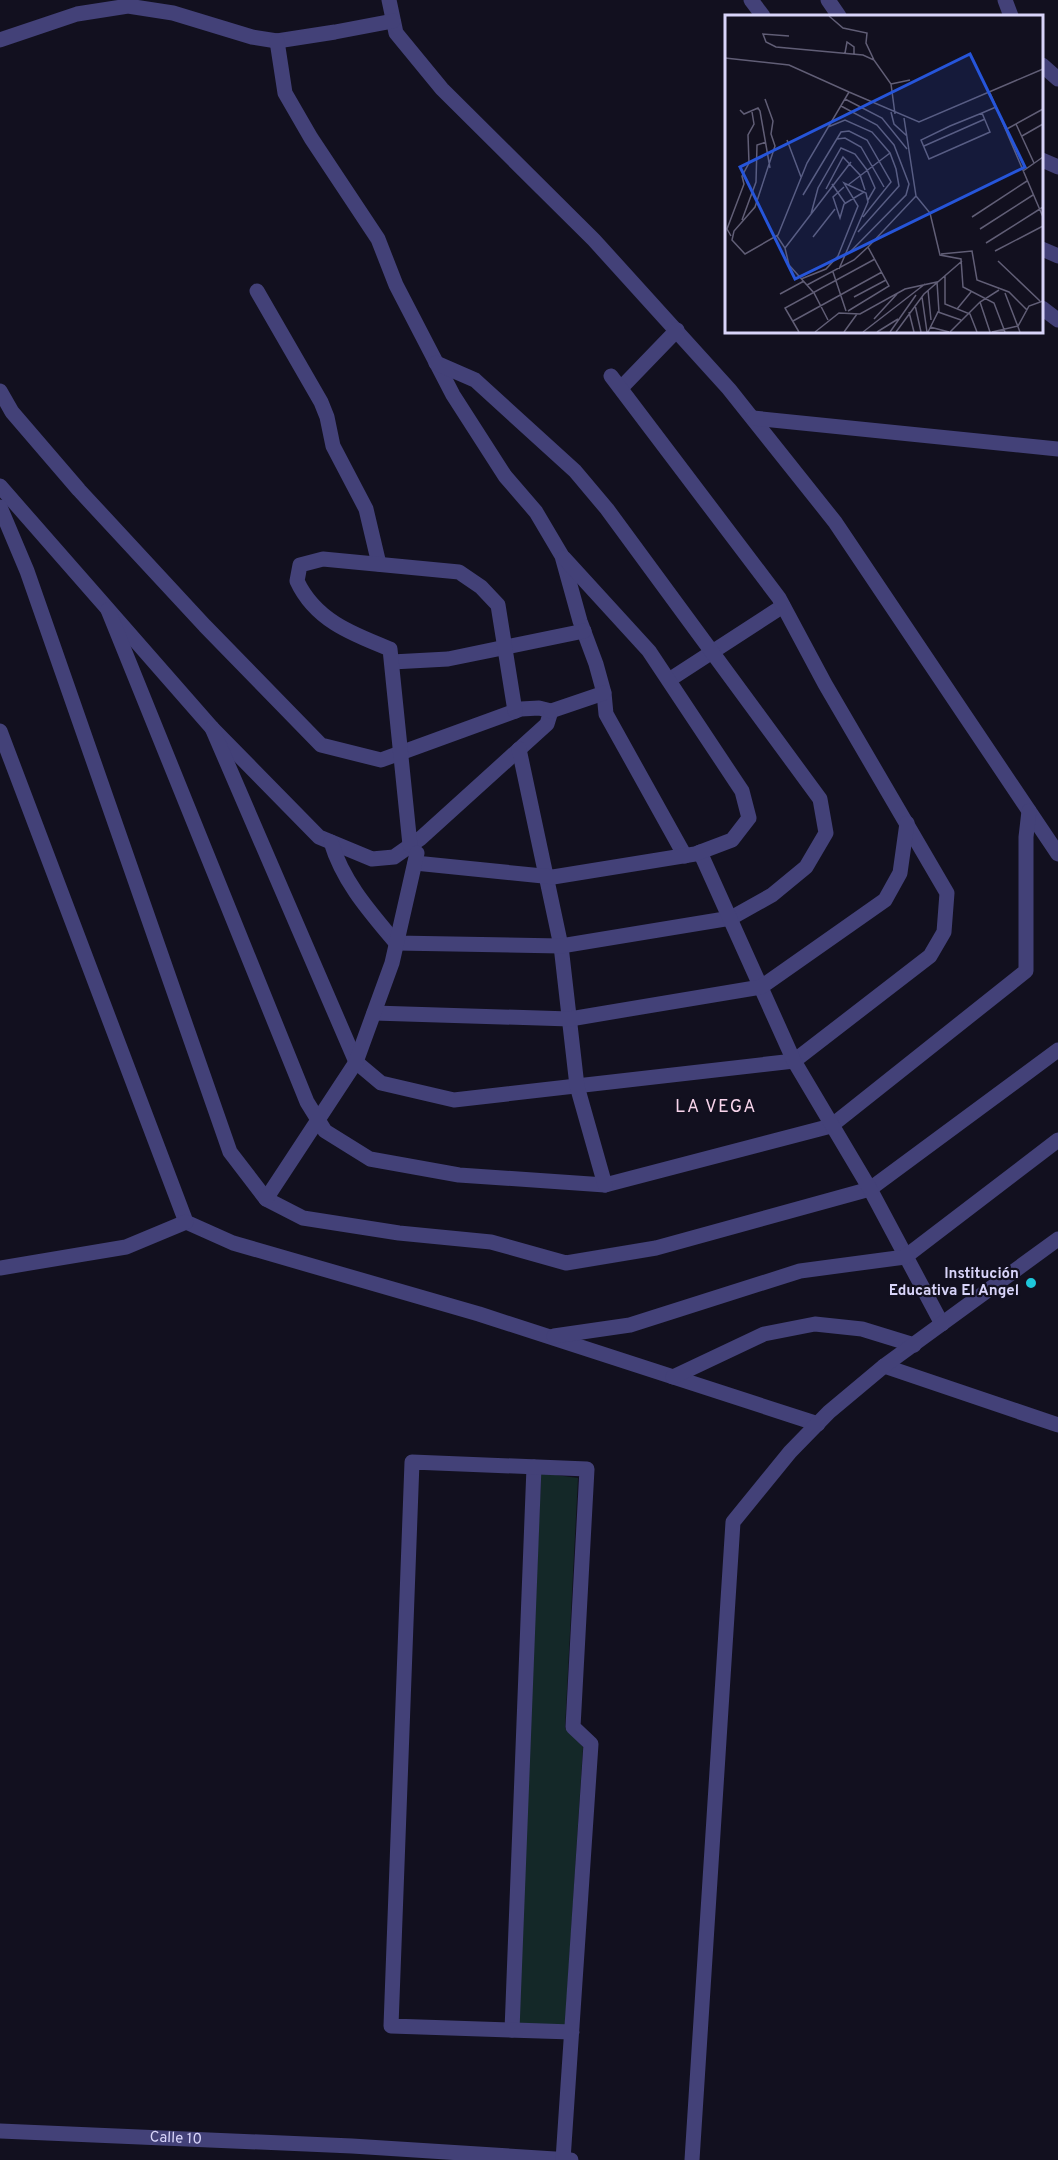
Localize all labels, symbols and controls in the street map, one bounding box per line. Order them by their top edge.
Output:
inset map [725,15,1043,333]
district label: LA VEGA [675,1096,757,1119]
place label: Institución Educativa El Angel [889,1265,1019,1301]
marker: Institución Educativa El Angel [1024,1276,1038,1290]
street label: Calle 10 [149,2128,202,2149]

